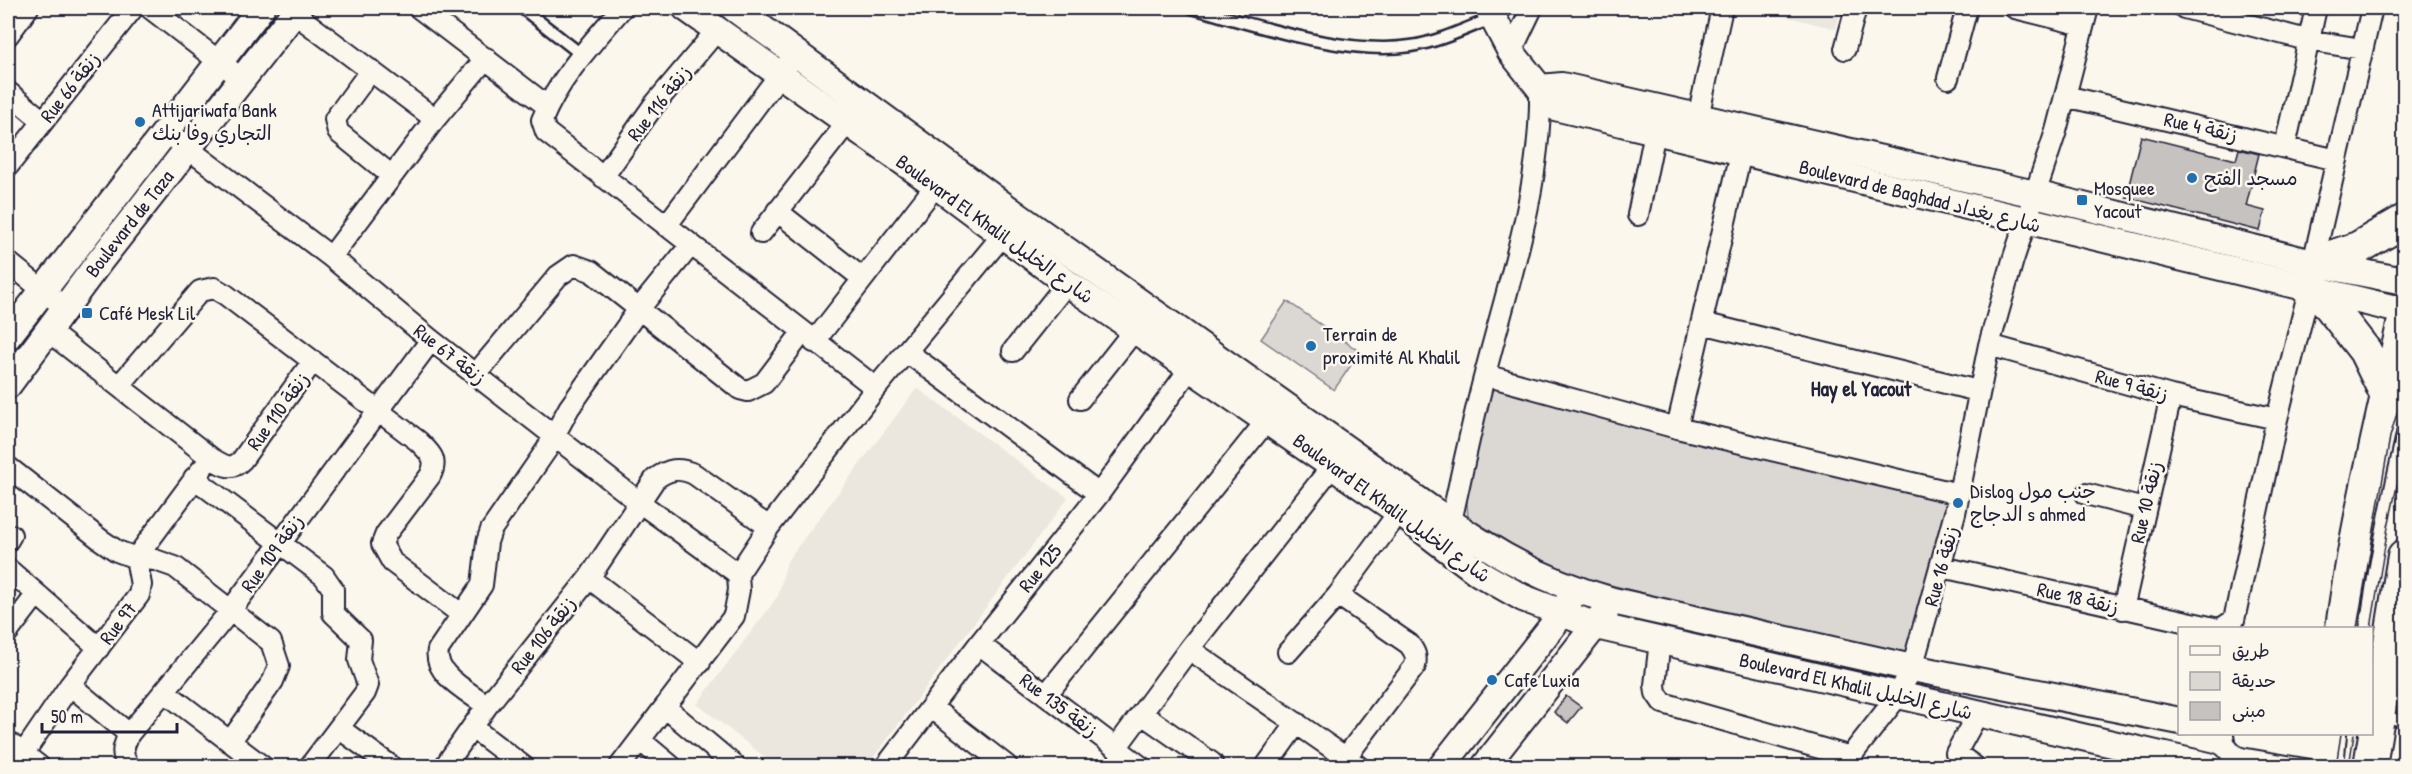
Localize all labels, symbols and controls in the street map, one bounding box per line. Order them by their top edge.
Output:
street label: Rue 66 زنقة [33,46,106,128]
street label: Rue 116 زنقة [620,59,697,146]
place label: Attijariwafa Bank التجاري وفا بنك [152,96,277,148]
street label: Rue 4 زنقة [2162,105,2240,148]
marker: Attijariwafa Bank التجاري وفا بنك [133,115,147,129]
street label: Boulevard El Khalil شارع الخليل [890,148,1100,310]
street label: Boulevard de Baghdad شارع بغداد [1796,152,2044,240]
street label: Boulevard de Taza [78,164,179,282]
place label: مسجد الفتح [2204,164,2298,192]
marker: مسجد الفتح [2185,171,2199,185]
place label: Mosquee Yacout [2094,174,2155,224]
marker: Mosquee Yacout [2075,193,2089,207]
place label: Café Mesk Lil [99,299,196,326]
marker: Café Mesk Lil [80,306,94,320]
street label: Rue 67 زنقة [409,317,492,390]
place label: Terrain de proximité Al Khalil [1323,320,1460,370]
marker: Terrain de proximité Al Khalil [1304,339,1318,353]
street label: Rue 9 زنقة [2093,362,2172,407]
street label: Rue 110 زنقة [240,366,315,455]
district label: Hay el Yacout [1811,374,1912,404]
street label: Boulevard El Khalil شارع الخليل [1287,427,1497,589]
street label: Rue 10 زنقة [2123,458,2168,545]
place label: Dislog جنب مول الدجاج s ahmed [1970,477,2096,528]
marker: Dislog جنب مول الدجاج s ahmed [1951,496,1965,510]
street label: Rue 109 زنقة [234,508,309,597]
street label: Rue 16 زنقة [1917,523,1964,609]
street label: Rue 125 [1012,538,1068,597]
street label: Rue 18 زنقة [2035,575,2122,620]
street label: Rue 106 زنقة [504,590,581,679]
street label: Rue 97 [93,596,143,650]
legend [2178,627,2373,735]
text: طريق [2232,638,2270,663]
street label: Boulevard El Khalil شارع الخليل [1737,646,1975,726]
street label: Rue 135 زنقة [1015,666,1104,743]
place label: Cafe Luxia [1504,666,1579,693]
text: حديقة [2232,668,2276,693]
marker: Cafe Luxia [1485,673,1499,687]
scale bar [42,696,177,734]
text: مبنى [2232,698,2266,723]
text: 50 m [51,704,83,729]

